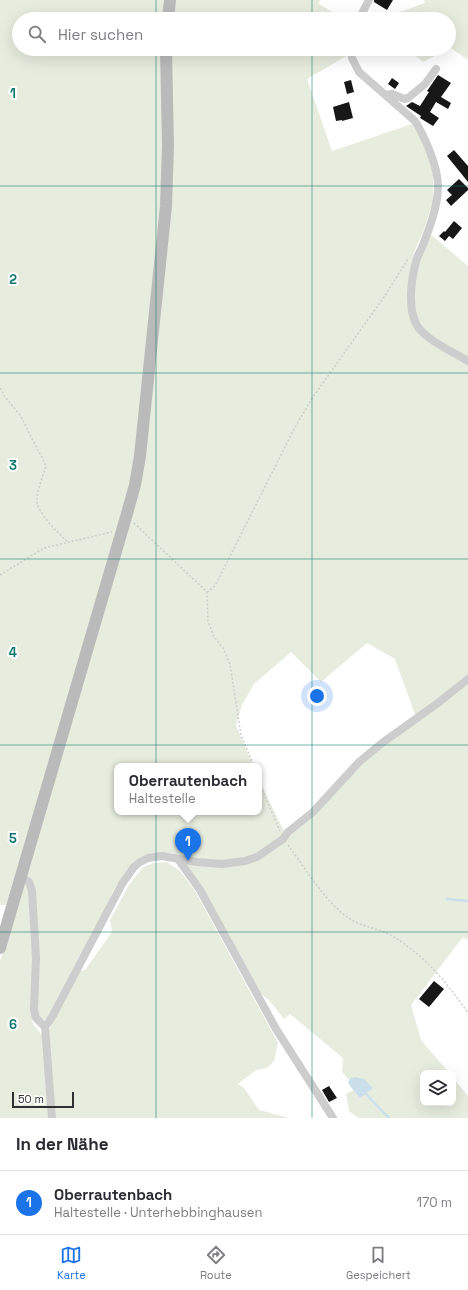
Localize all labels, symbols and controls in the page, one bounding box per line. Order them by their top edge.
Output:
search box [12,12,456,56]
icon: search [26,23,48,45]
text: Hier suchen [58,25,143,44]
text: 1 [10,85,16,102]
text: 2 [9,271,17,288]
text: 3 [9,457,17,474]
text: 4 [9,644,17,661]
your location [307,686,327,706]
popup [114,763,262,815]
text: Oberrautenbach [129,771,247,790]
text: Haltestelle [129,790,196,807]
pin: 1 [175,828,201,861]
text: 5 [9,830,17,847]
text: 6 [9,1016,17,1033]
map controls [420,1070,456,1106]
button: layers [420,1070,456,1106]
scale bar [12,1090,74,1109]
text: 50 m [18,1092,44,1106]
text: In der Nähe [16,1133,108,1155]
text: Oberrautenbach [54,1185,172,1204]
text: 1 [26,1194,32,1211]
text: 170 m [416,1194,452,1211]
text: Haltestelle · Unterhebbinghausen [54,1204,262,1221]
tab: Karte [57,1244,86,1282]
tab: Route [200,1244,232,1282]
tab: Gespeichert [346,1244,411,1282]

